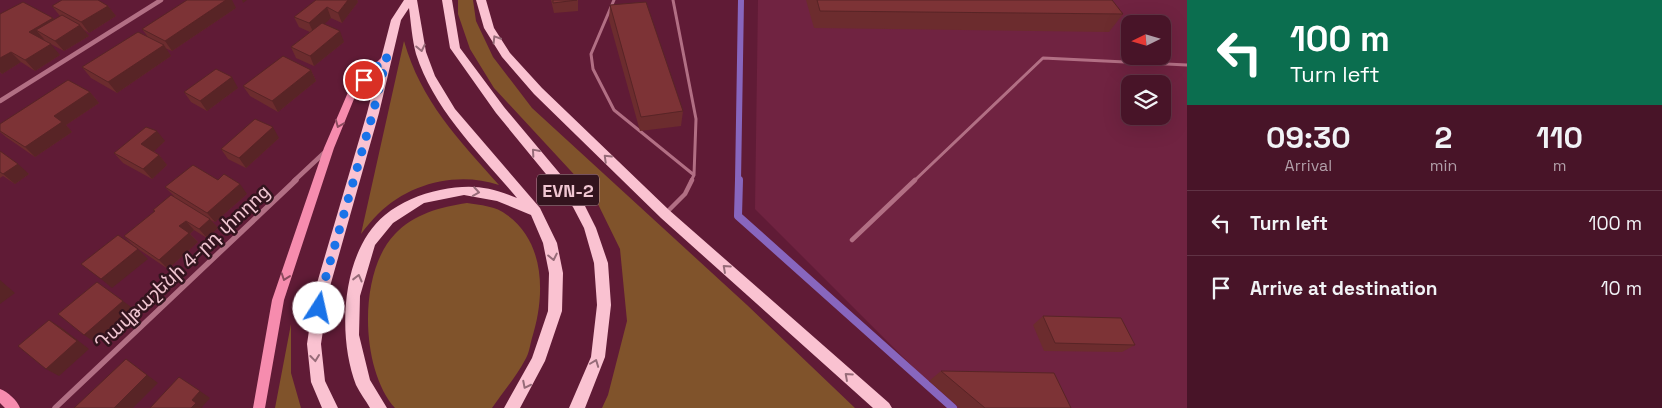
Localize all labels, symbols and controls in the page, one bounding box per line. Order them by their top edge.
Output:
north arrow [1121,15,1171,65]
map controls [1121,15,1171,125]
text: 100 m [1290,17,1390,61]
icon: left [1207,20,1272,85]
one-way arrow [493,36,503,45]
one-way arrow [415,44,426,52]
pin [343,59,385,101]
text: Turn left [1290,60,1380,88]
icon: arrive [350,66,378,94]
button: layers [1121,75,1171,125]
text: 09:30 [1266,118,1351,157]
text: 2 [1435,118,1452,157]
text: 110 [1536,118,1583,157]
one-way arrow [335,119,346,128]
one-way arrow [532,148,541,157]
one-way arrow [604,154,613,163]
text: Arrival [1285,155,1332,176]
text: min [1430,155,1457,176]
text: m [1553,155,1567,176]
road number: EVN-2 [537,174,599,206]
street label: Դավթաշենի 4-րդ փողոց [89,179,275,355]
one-way arrow [472,187,481,197]
icon: left [1207,209,1235,237]
text: Turn left [1250,211,1328,236]
text: 100 m [1588,211,1642,236]
one-way arrow [547,253,558,262]
one-way arrow [723,265,732,274]
one-way arrow [281,272,291,281]
one-way arrow [352,274,363,283]
icon: arrive [1207,274,1235,302]
text: Arrive at destination [1250,276,1438,301]
text: 10 m [1601,276,1642,301]
position arrow [292,281,344,333]
one-way arrow [309,354,320,362]
one-way arrow [589,359,599,368]
one-way arrow [844,372,853,381]
one-way arrow [522,380,532,389]

